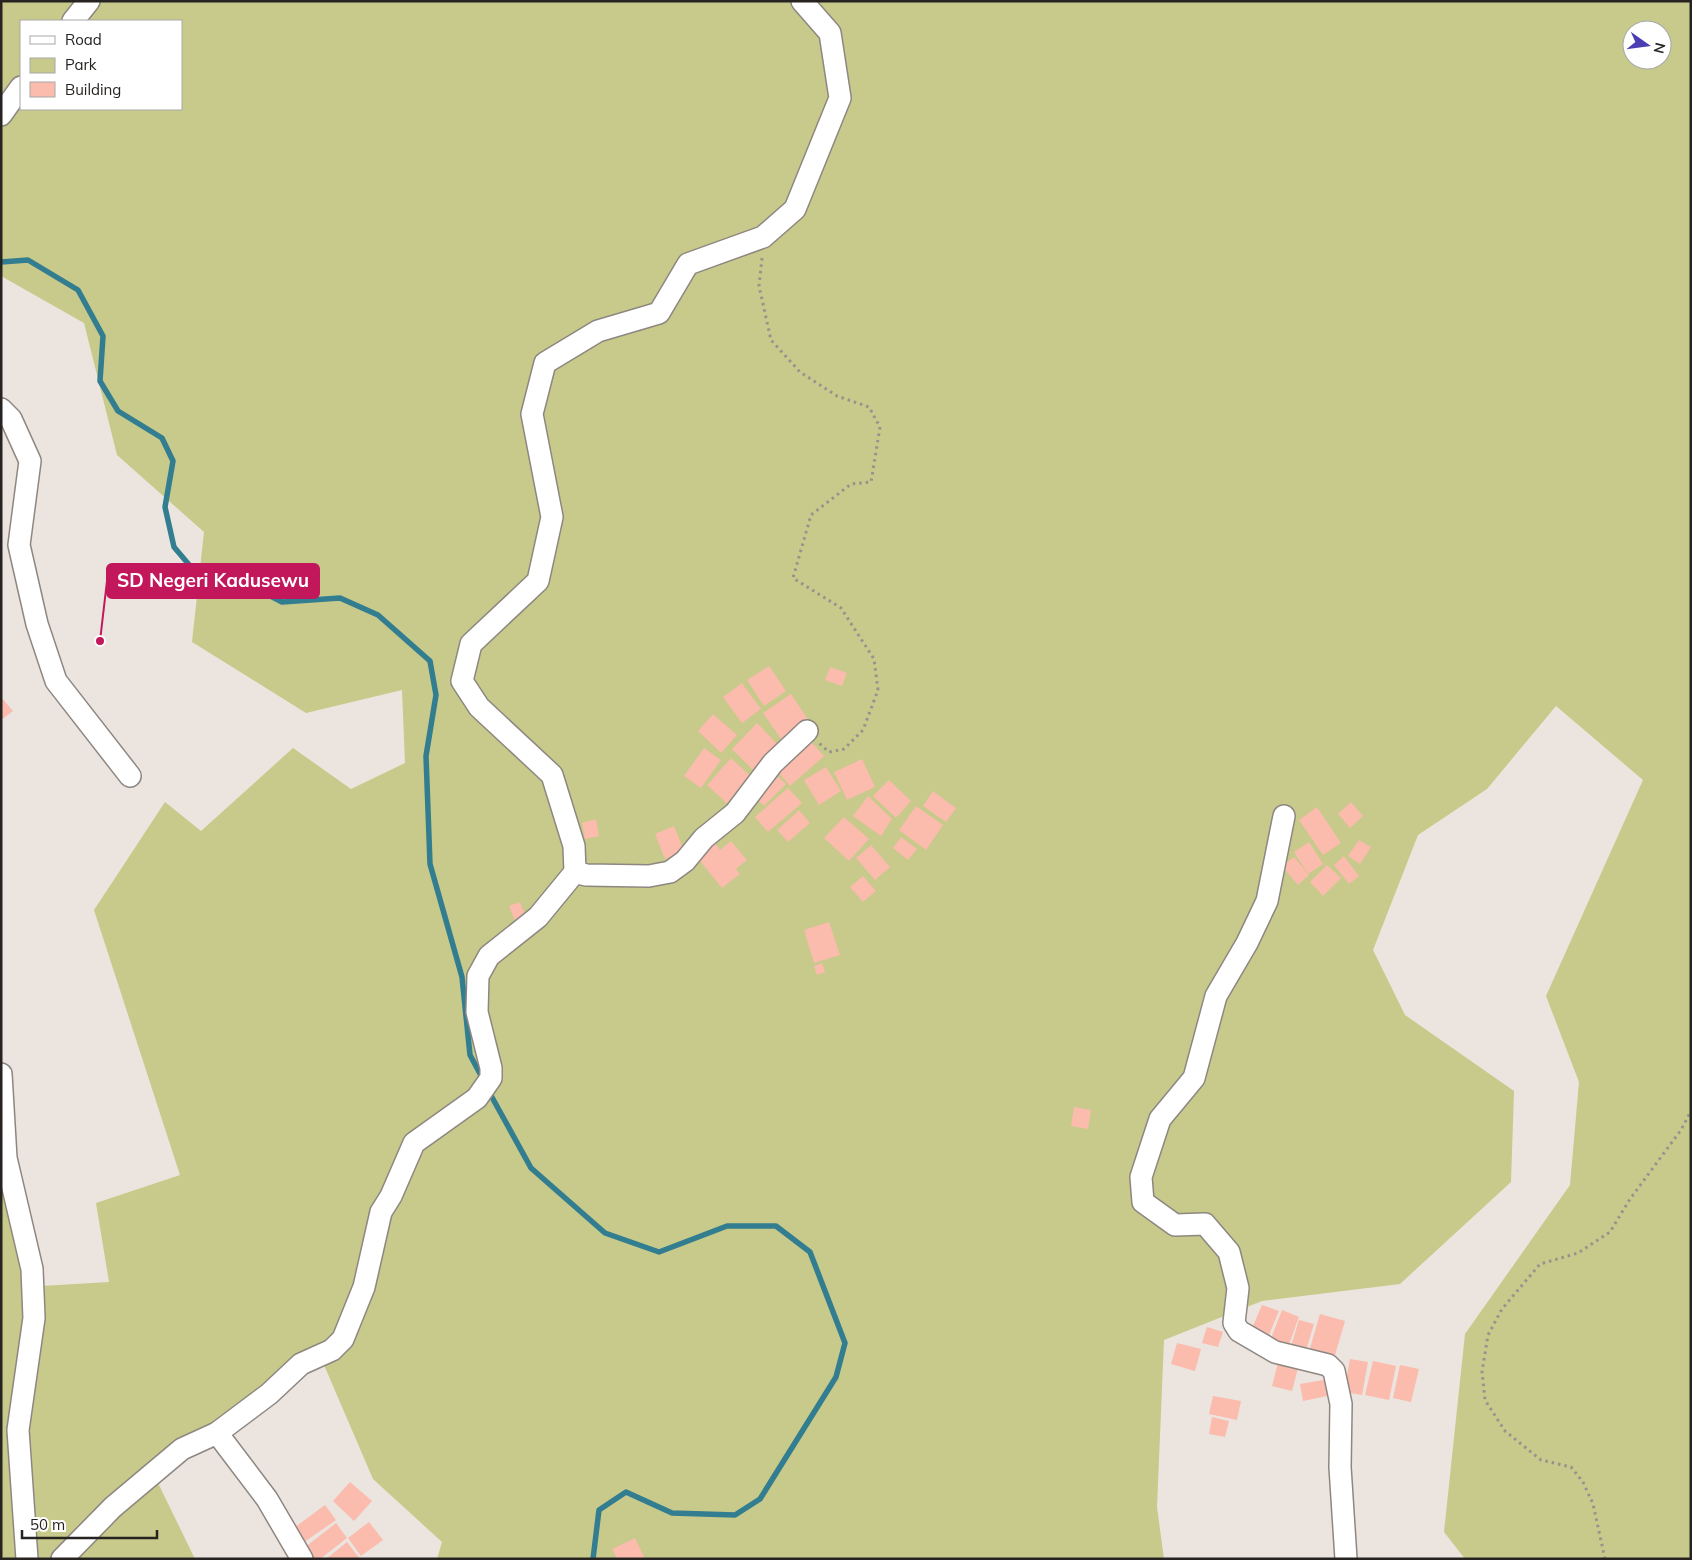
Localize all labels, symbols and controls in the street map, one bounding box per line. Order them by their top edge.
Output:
legend [20,20,182,110]
north arrow [1622,20,1672,70]
text: Road [65,30,102,49]
text: N [1650,41,1670,55]
text: Park [65,55,97,74]
text: Building [65,80,121,99]
callout: SD Negeri Kadusewu [107,564,319,598]
text: SD Negeri Kadusewu [117,568,309,592]
scale bar [22,1508,158,1540]
text: 50 m [30,1515,65,1534]

